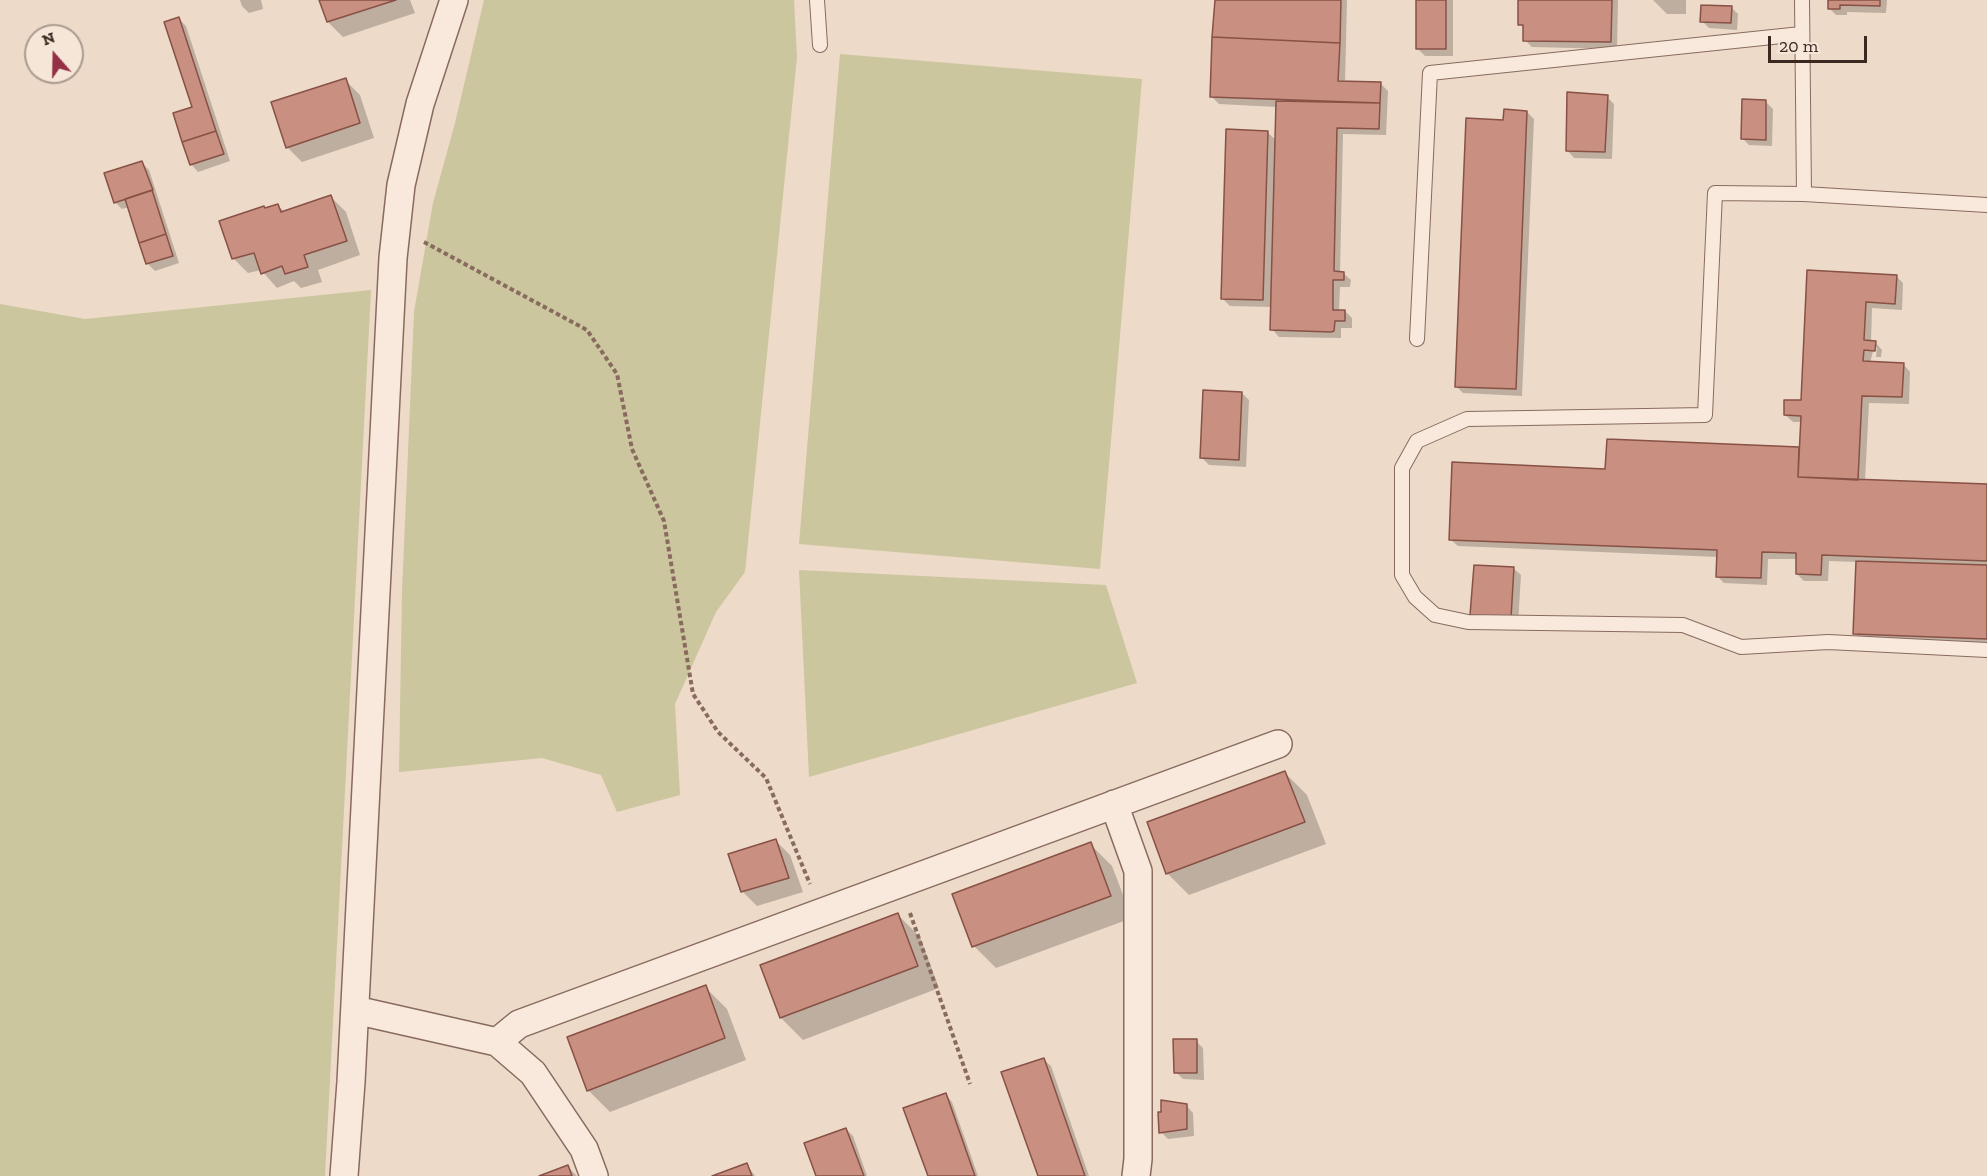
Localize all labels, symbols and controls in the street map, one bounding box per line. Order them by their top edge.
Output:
north arrow [24,24,84,84]
scale bar [1771,24,1870,62]
text: N [39,27,57,50]
text: 20 m [1779,35,1818,57]

